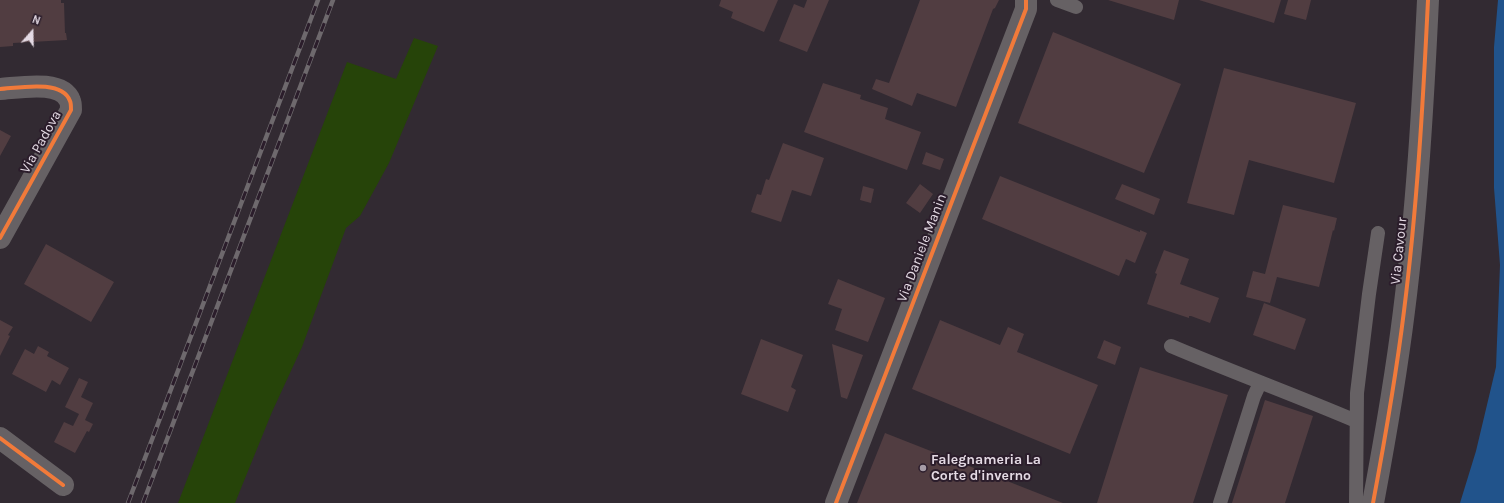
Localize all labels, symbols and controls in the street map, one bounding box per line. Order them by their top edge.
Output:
north arrow [12,12,52,52]
text: N [30,13,42,28]
street label: Via Padova [17,108,65,176]
street label: Via Daniele Manin [894,191,950,305]
street label: Via Cavour [1387,217,1411,285]
place label: Falegnameria La Corte d'inverno [931,452,1041,484]
marker: Falegnameria La Corte d'inverno [918,463,928,473]

